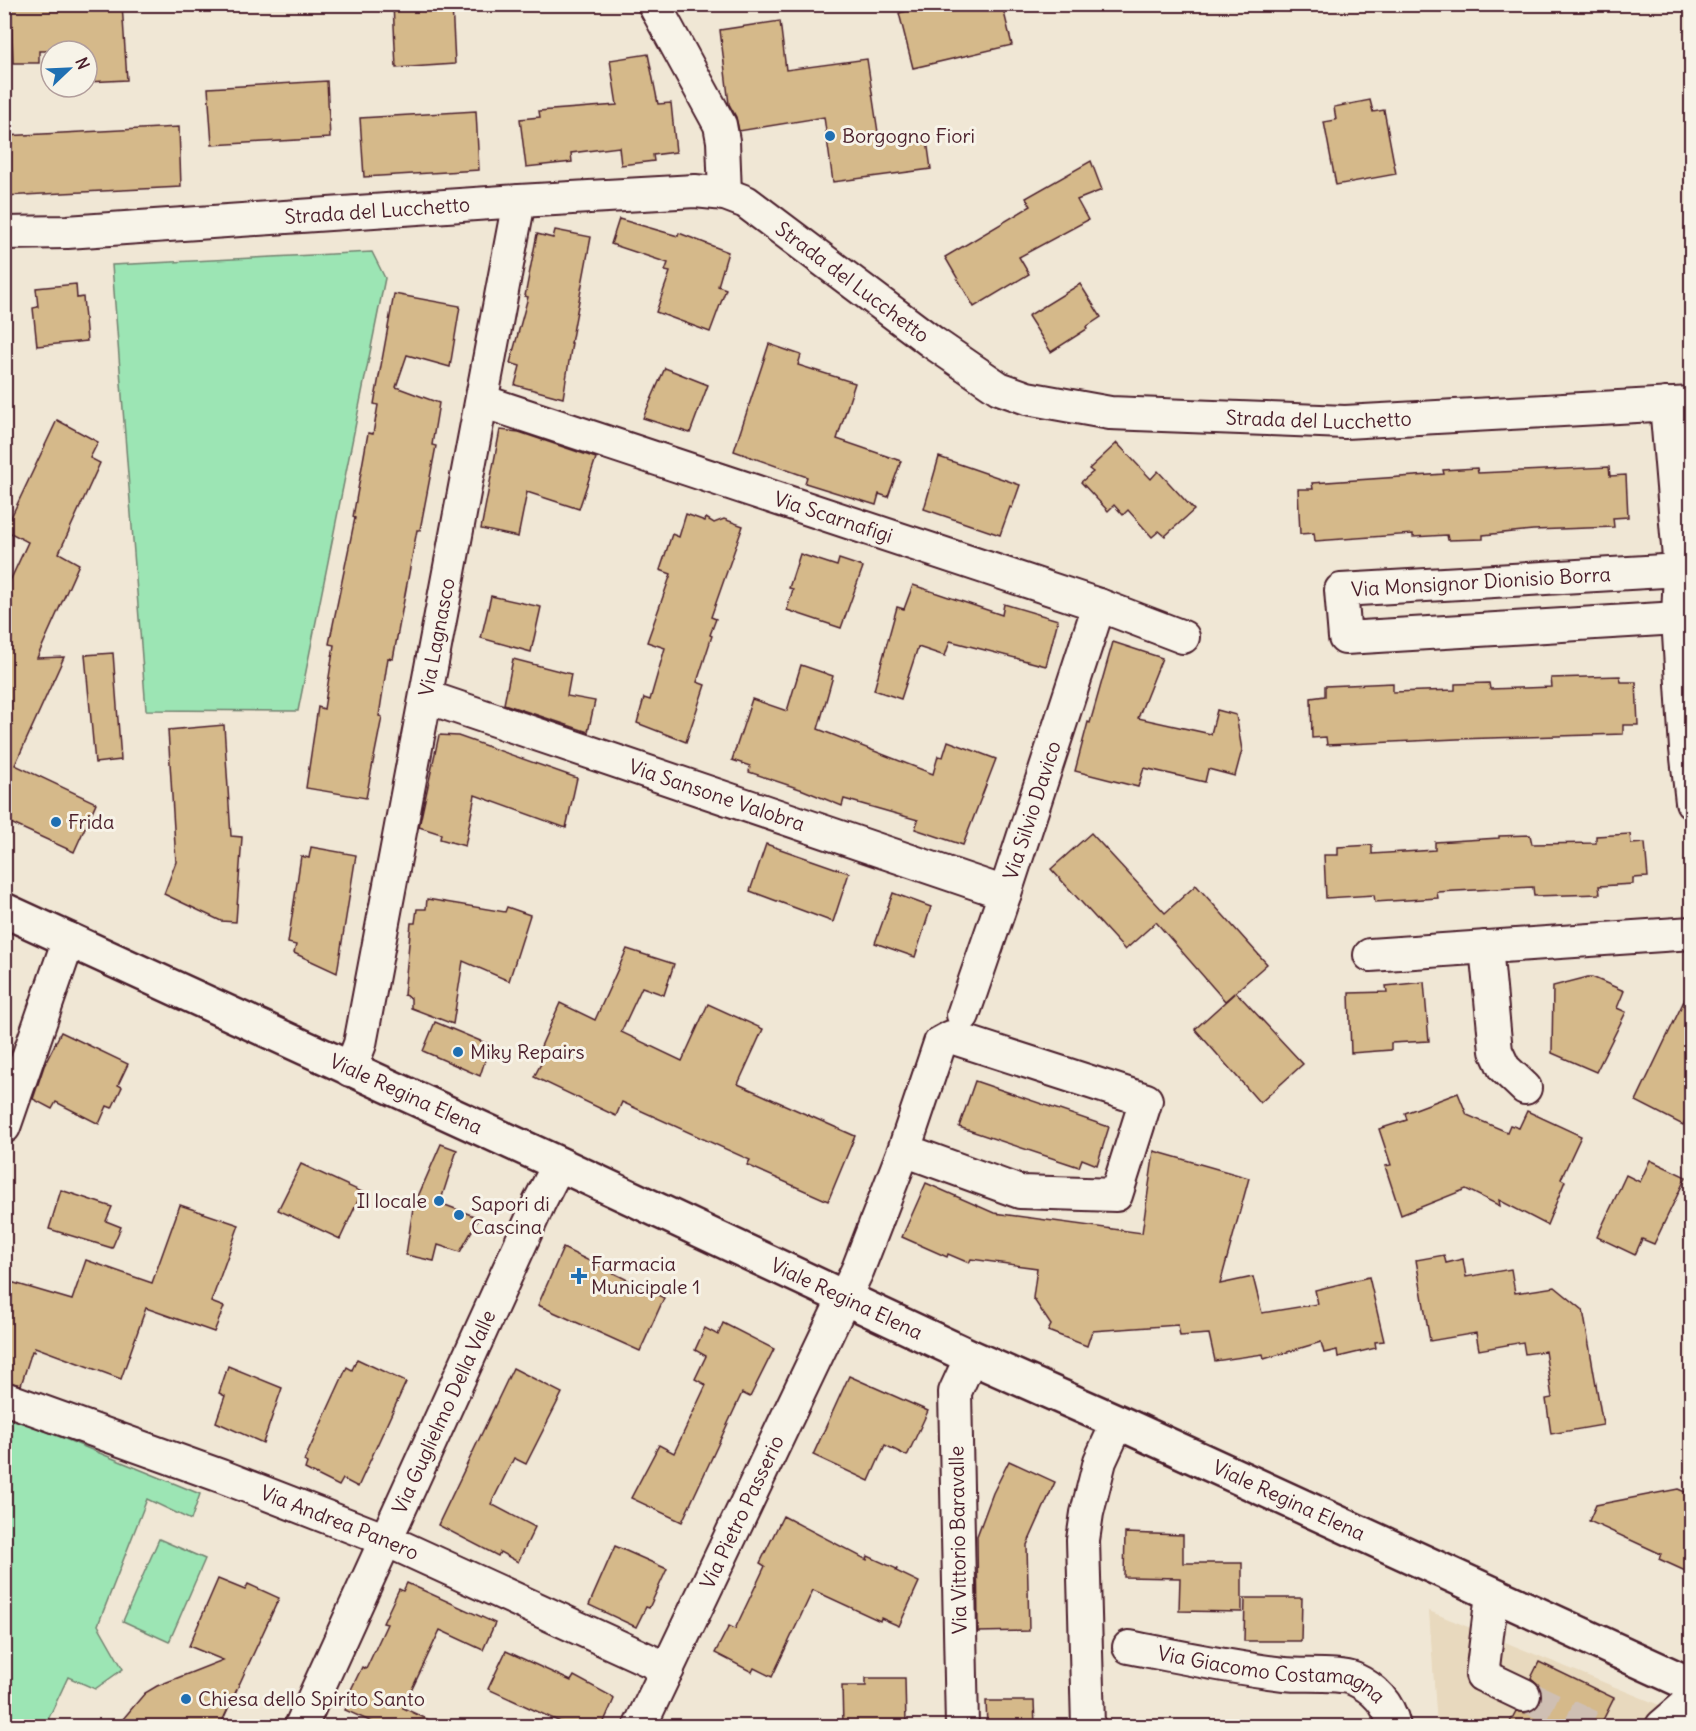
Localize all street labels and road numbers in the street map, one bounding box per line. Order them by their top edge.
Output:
street label: Strada del Lucchetto [284,191,471,229]
street label: Strada del Lucchetto [771,216,934,348]
street label: Strada del Lucchetto [1225,404,1412,434]
street label: Via Scarnafigi [771,485,896,548]
street label: Via Monsignor Dionisio Borra [1350,561,1612,601]
street label: Via Lagnasco [413,576,460,698]
street label: Via Silvio Davico [997,738,1066,883]
street label: Via Sansone Valobra [626,753,808,836]
street label: Viale Regina Elena [326,1048,486,1139]
street label: Viale Regina Elena [767,1252,927,1345]
street label: Via Guglielmo Della Valle [386,1306,501,1518]
street label: Via Pietro Passerio [694,1431,789,1593]
street label: Via Vittorio Baravalle [943,1446,972,1634]
street label: Viale Regina Elena [1209,1454,1369,1546]
street label: Via Andrea Panero [257,1479,423,1565]
street label: Via Giacomo Costamagna [1156,1640,1391,1708]

